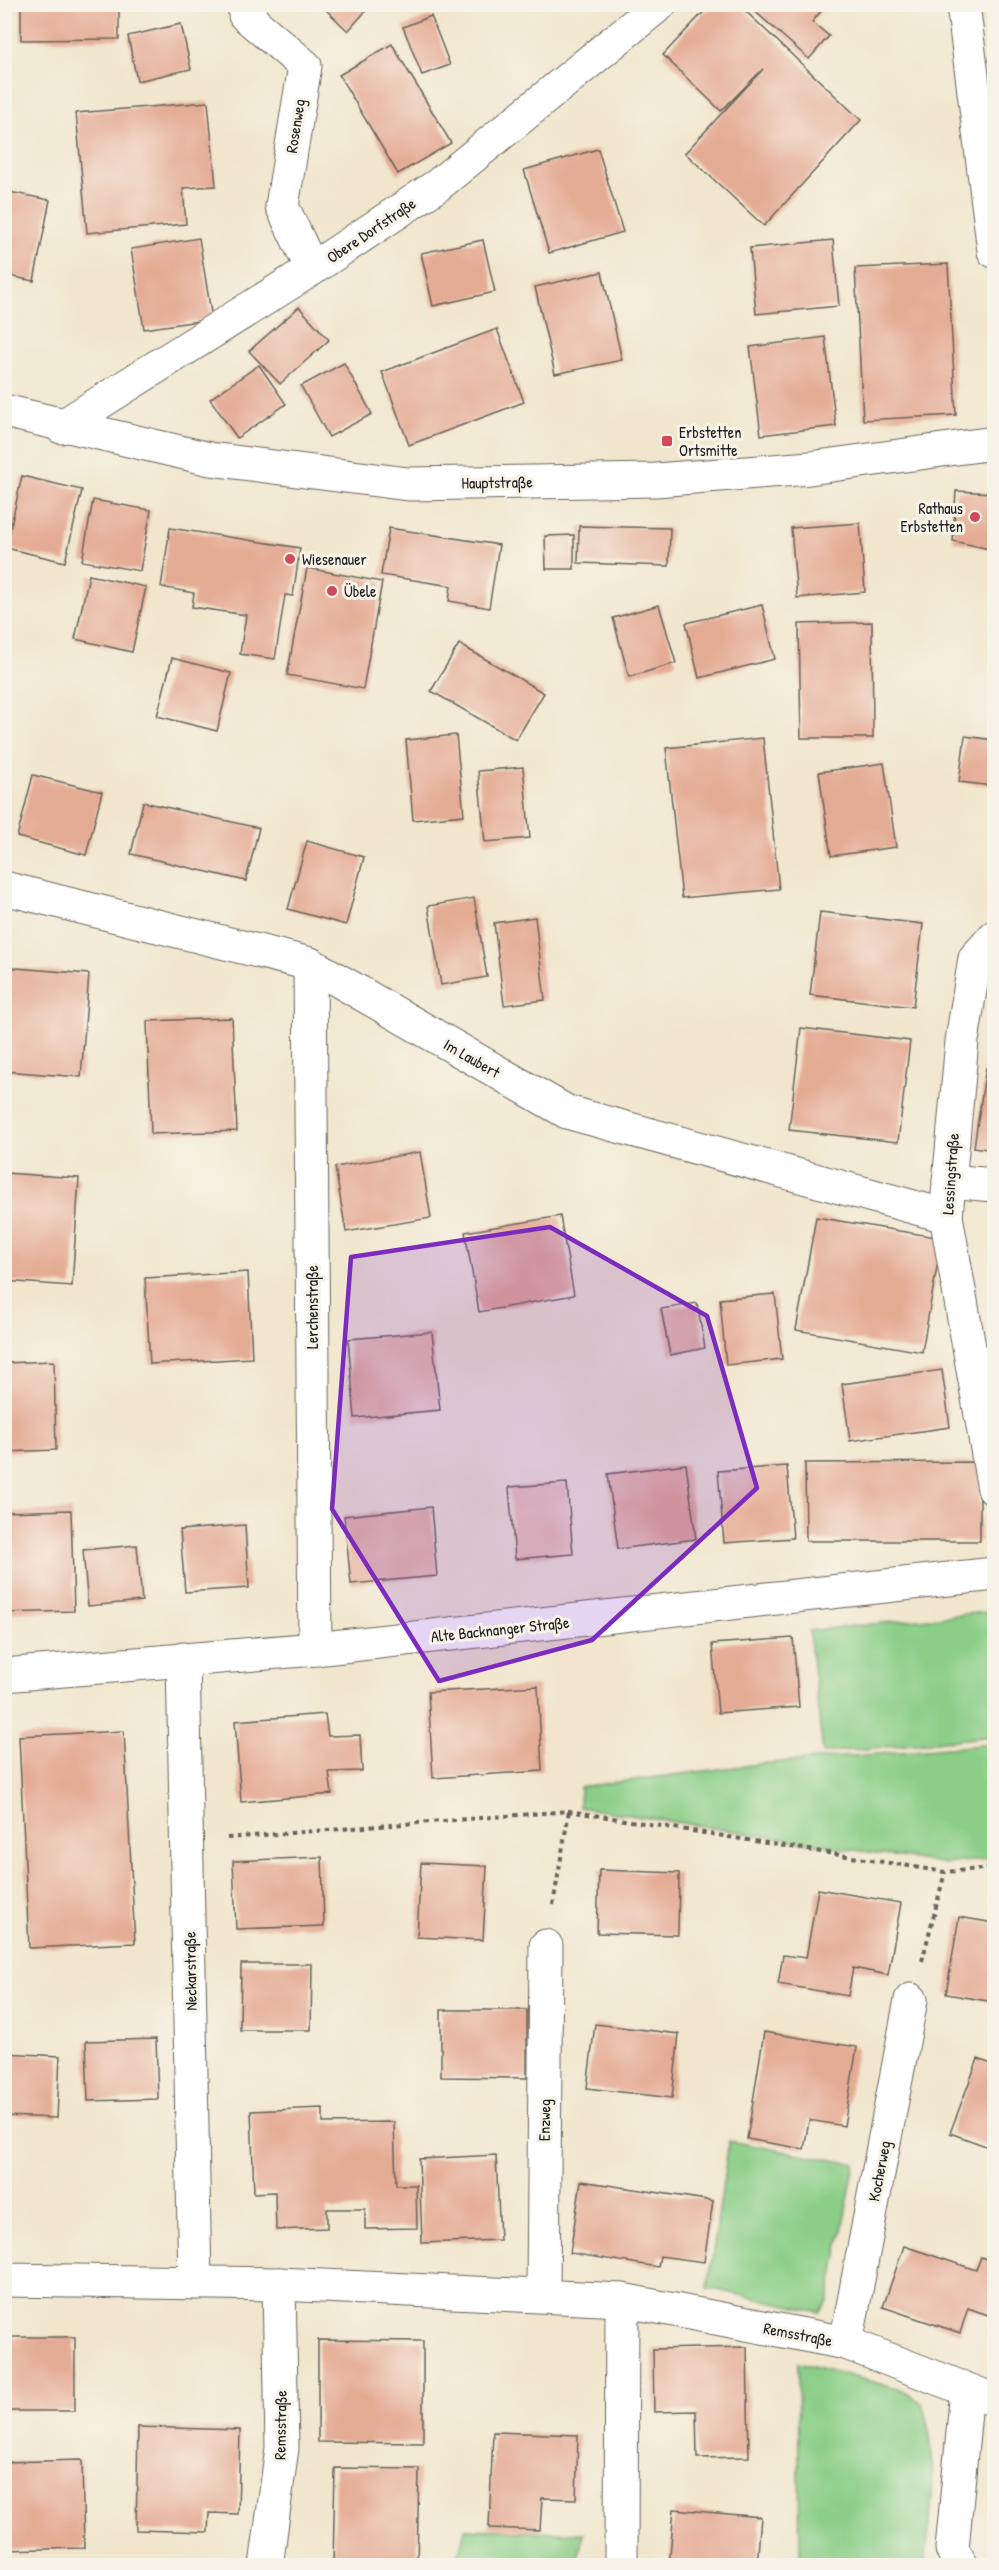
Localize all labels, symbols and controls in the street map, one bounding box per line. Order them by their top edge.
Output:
street label: Rosenweg [280,97,310,155]
street label: Obere Dorfstraße [322,192,420,268]
place label: Erbstetten Ortsmitte [679,421,741,461]
marker: Erbstetten Ortsmitte [660,434,674,448]
street label: Hauptstraße [461,470,534,494]
place label: Rathaus Erbstetten [901,497,963,537]
marker: Rathaus Erbstetten [968,510,982,524]
place label: Wiesenauer [302,548,367,570]
marker: Wiesenauer [283,552,297,566]
place label: Übele [344,580,377,602]
marker: Übele [325,584,339,598]
street label: Im Laubert [440,1033,505,1083]
street label: Lessingstraße [936,1132,964,1215]
street label: Lerchenstraße [301,1264,323,1349]
street label: Alte Backnanger Straße [430,1611,571,1647]
street label: Neckarstraße [178,1931,202,2011]
street label: Enzweg [533,2099,555,2141]
street label: Kocherweg [862,2139,896,2203]
street label: Remsstraße [762,2317,835,2352]
street label: Remsstraße [268,2389,292,2460]

